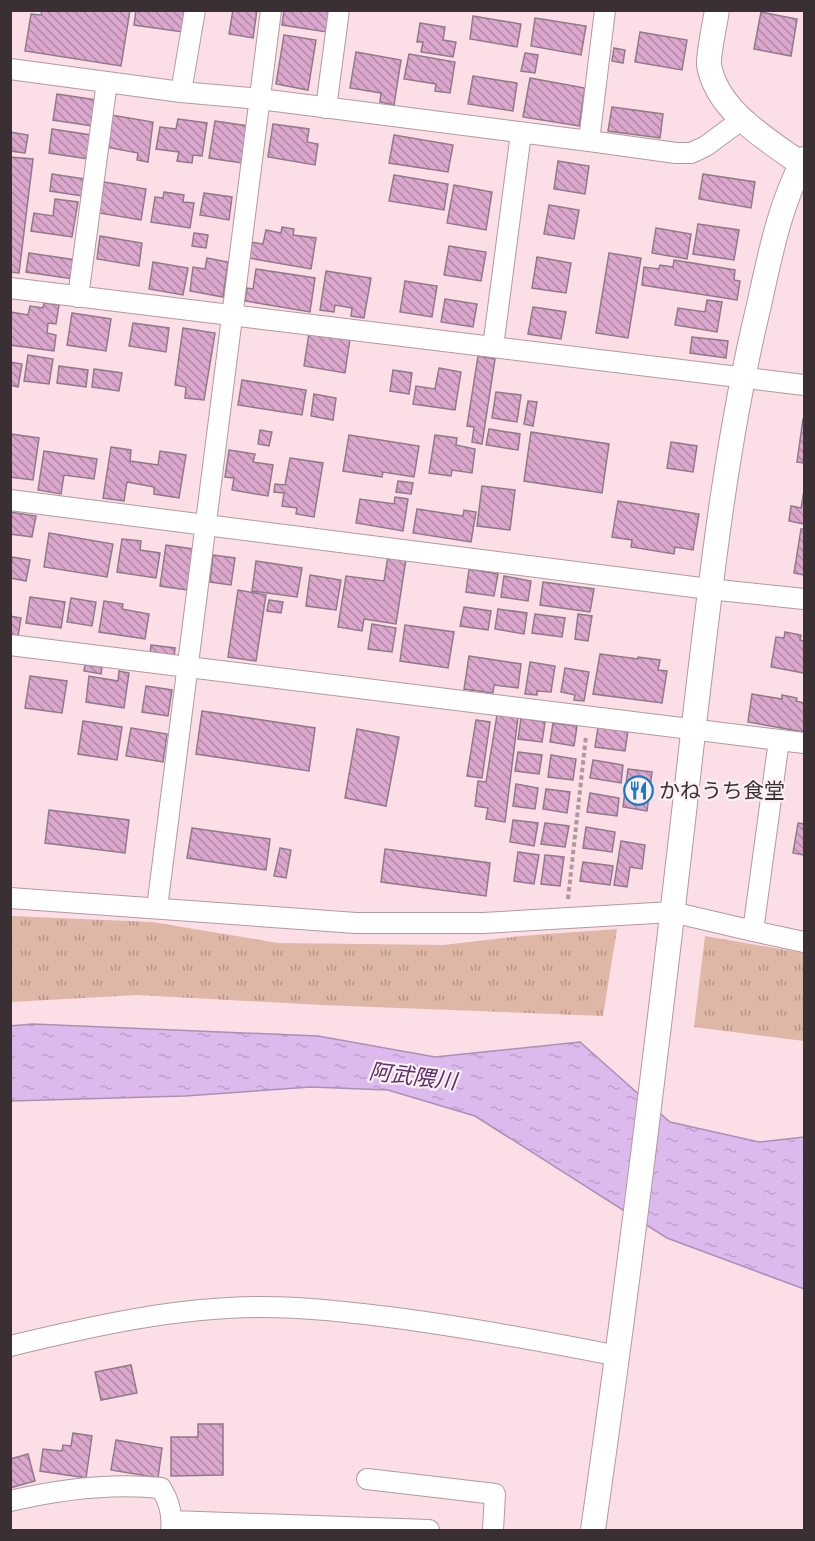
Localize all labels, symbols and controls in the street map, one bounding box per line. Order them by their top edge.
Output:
restaurant icon: かねうち食堂 [622,775,654,807]
place label: かねうち食堂 [659,777,785,802]
water label: 阿武隈川 [368,1057,460,1095]

